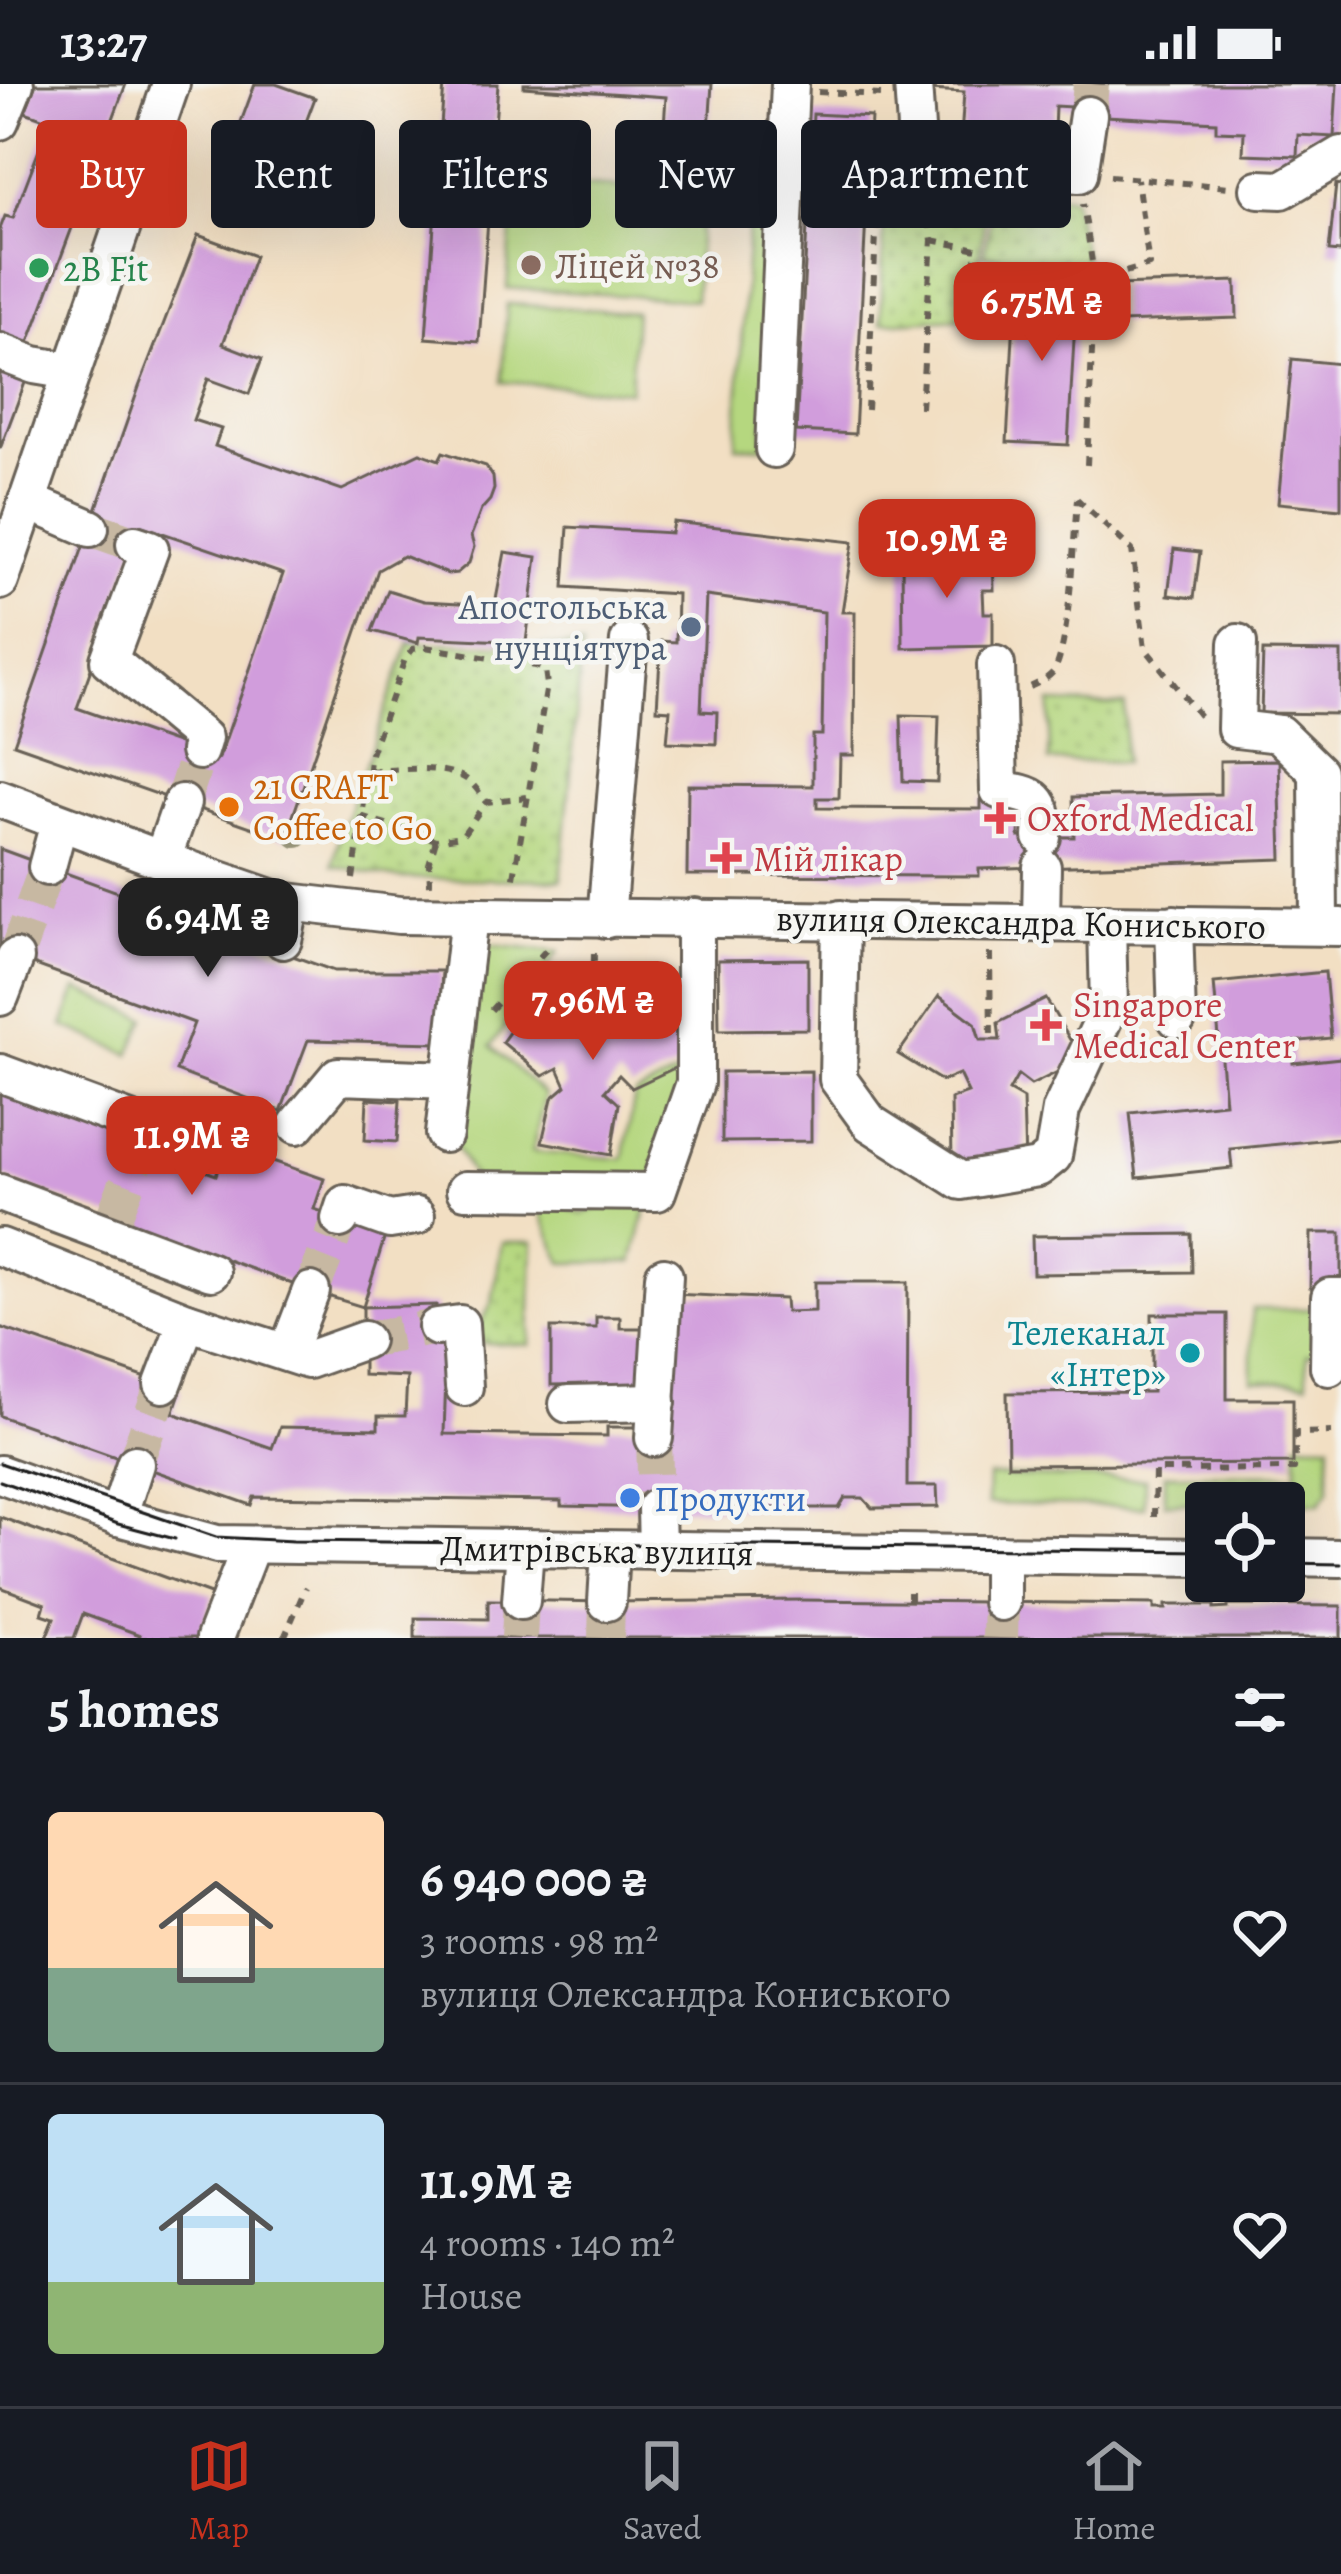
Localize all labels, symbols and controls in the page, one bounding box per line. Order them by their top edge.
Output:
text: 13:27 [60,11,147,73]
chip: Buy [36,120,187,228]
chip: Rent [211,120,375,228]
chip: Filters [399,120,591,228]
chip: New [615,120,777,228]
chip: Apartment [801,120,1071,228]
place label: Ліцей №38 [555,241,720,290]
place label: 2B Fit [63,244,149,293]
marker: Ліцей №38 [518,252,544,278]
marker: 2B Fit [26,255,52,281]
pin: 6.75M ₴ [931,262,1153,364]
text: 6.75M ₴ [981,274,1103,327]
pin: 10.9M ₴ [836,499,1058,601]
text: 10.9M ₴ [886,511,1008,564]
place label: Апостольська нунціятура [458,582,667,672]
marker: Апостольська нунціятура [678,614,704,640]
place label: 21 CRAFT Coffee to Go [253,762,432,852]
marker: 21 CRAFT Coffee to Go [216,794,242,820]
place label: Oxford Medical [1027,794,1254,843]
marker: Oxford Medical [984,802,1016,834]
place label: Мій лікар [753,834,903,883]
marker: Мій лікар [710,842,742,874]
pin: 6.94M ₴ [97,878,319,980]
text: 6.94M ₴ [145,890,271,943]
street label: вулиця Олександра Кониського [776,893,1266,951]
pin: 7.96M ₴ [482,961,704,1063]
text: 7.96M ₴ [531,973,655,1026]
place label: Singapore Medical Center [1073,980,1295,1070]
marker: Singapore Medical Center [1030,1009,1062,1041]
pin: 11.9M ₴ [81,1096,303,1198]
text: 11.9M ₴ [133,1108,251,1161]
place label: Телеканал «Інтер» [1008,1308,1166,1398]
marker: Телеканал «Інтер» [1177,1340,1203,1366]
place label: Продукти [654,1474,806,1523]
map controls [1185,1482,1305,1602]
button: locate [1185,1482,1305,1602]
marker: Продукти [617,1485,643,1511]
street label: Дмитрівська вулиця [440,1523,754,1577]
text: 5 homes [48,1675,220,1745]
icon: filters [1227,1677,1293,1743]
text: 6 940 000 ₴ [420,1844,648,1914]
icon: home [144,1860,288,2004]
icon: heart [1227,1899,1293,1965]
text: 3 rooms · 98 m² [420,1914,658,1967]
text: вулиця Олександра Кониського [420,1967,951,2020]
text: 11.9M ₴ [420,2146,573,2216]
icon: home [144,2162,288,2306]
icon: heart [1227,2201,1293,2267]
text: 4 rooms · 140 m² [420,2216,675,2269]
text: House [420,2269,522,2322]
tab: Map [186,2433,252,2550]
tab: Saved [623,2433,701,2550]
tab: Home [1072,2433,1155,2550]

